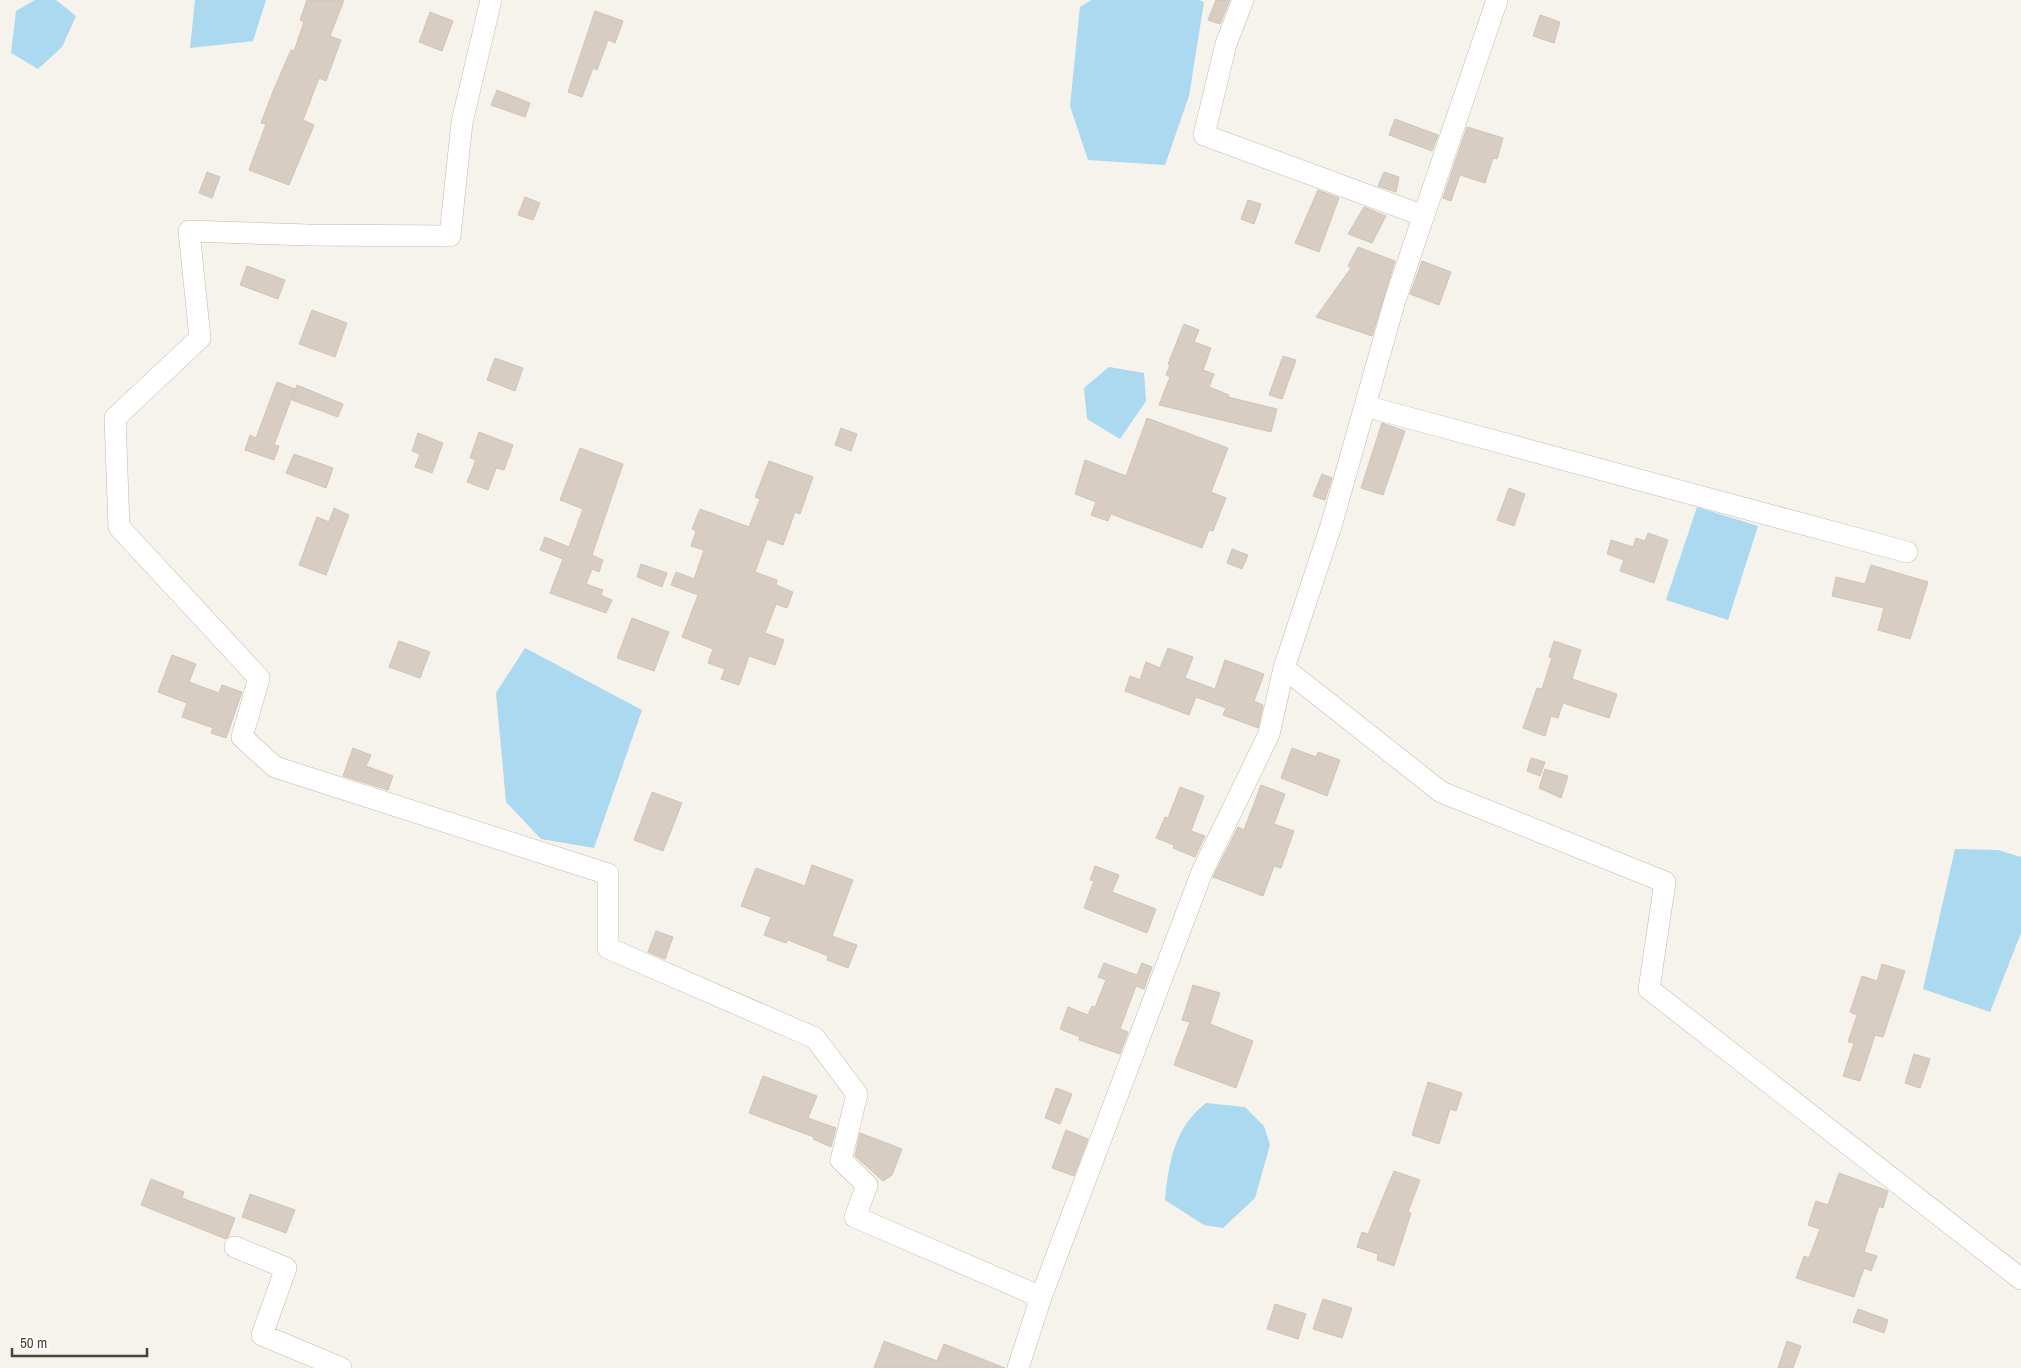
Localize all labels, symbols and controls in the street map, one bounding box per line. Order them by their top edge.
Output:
scale bar [12,1326,148,1358]
text: 50 m [20,1332,47,1353]

